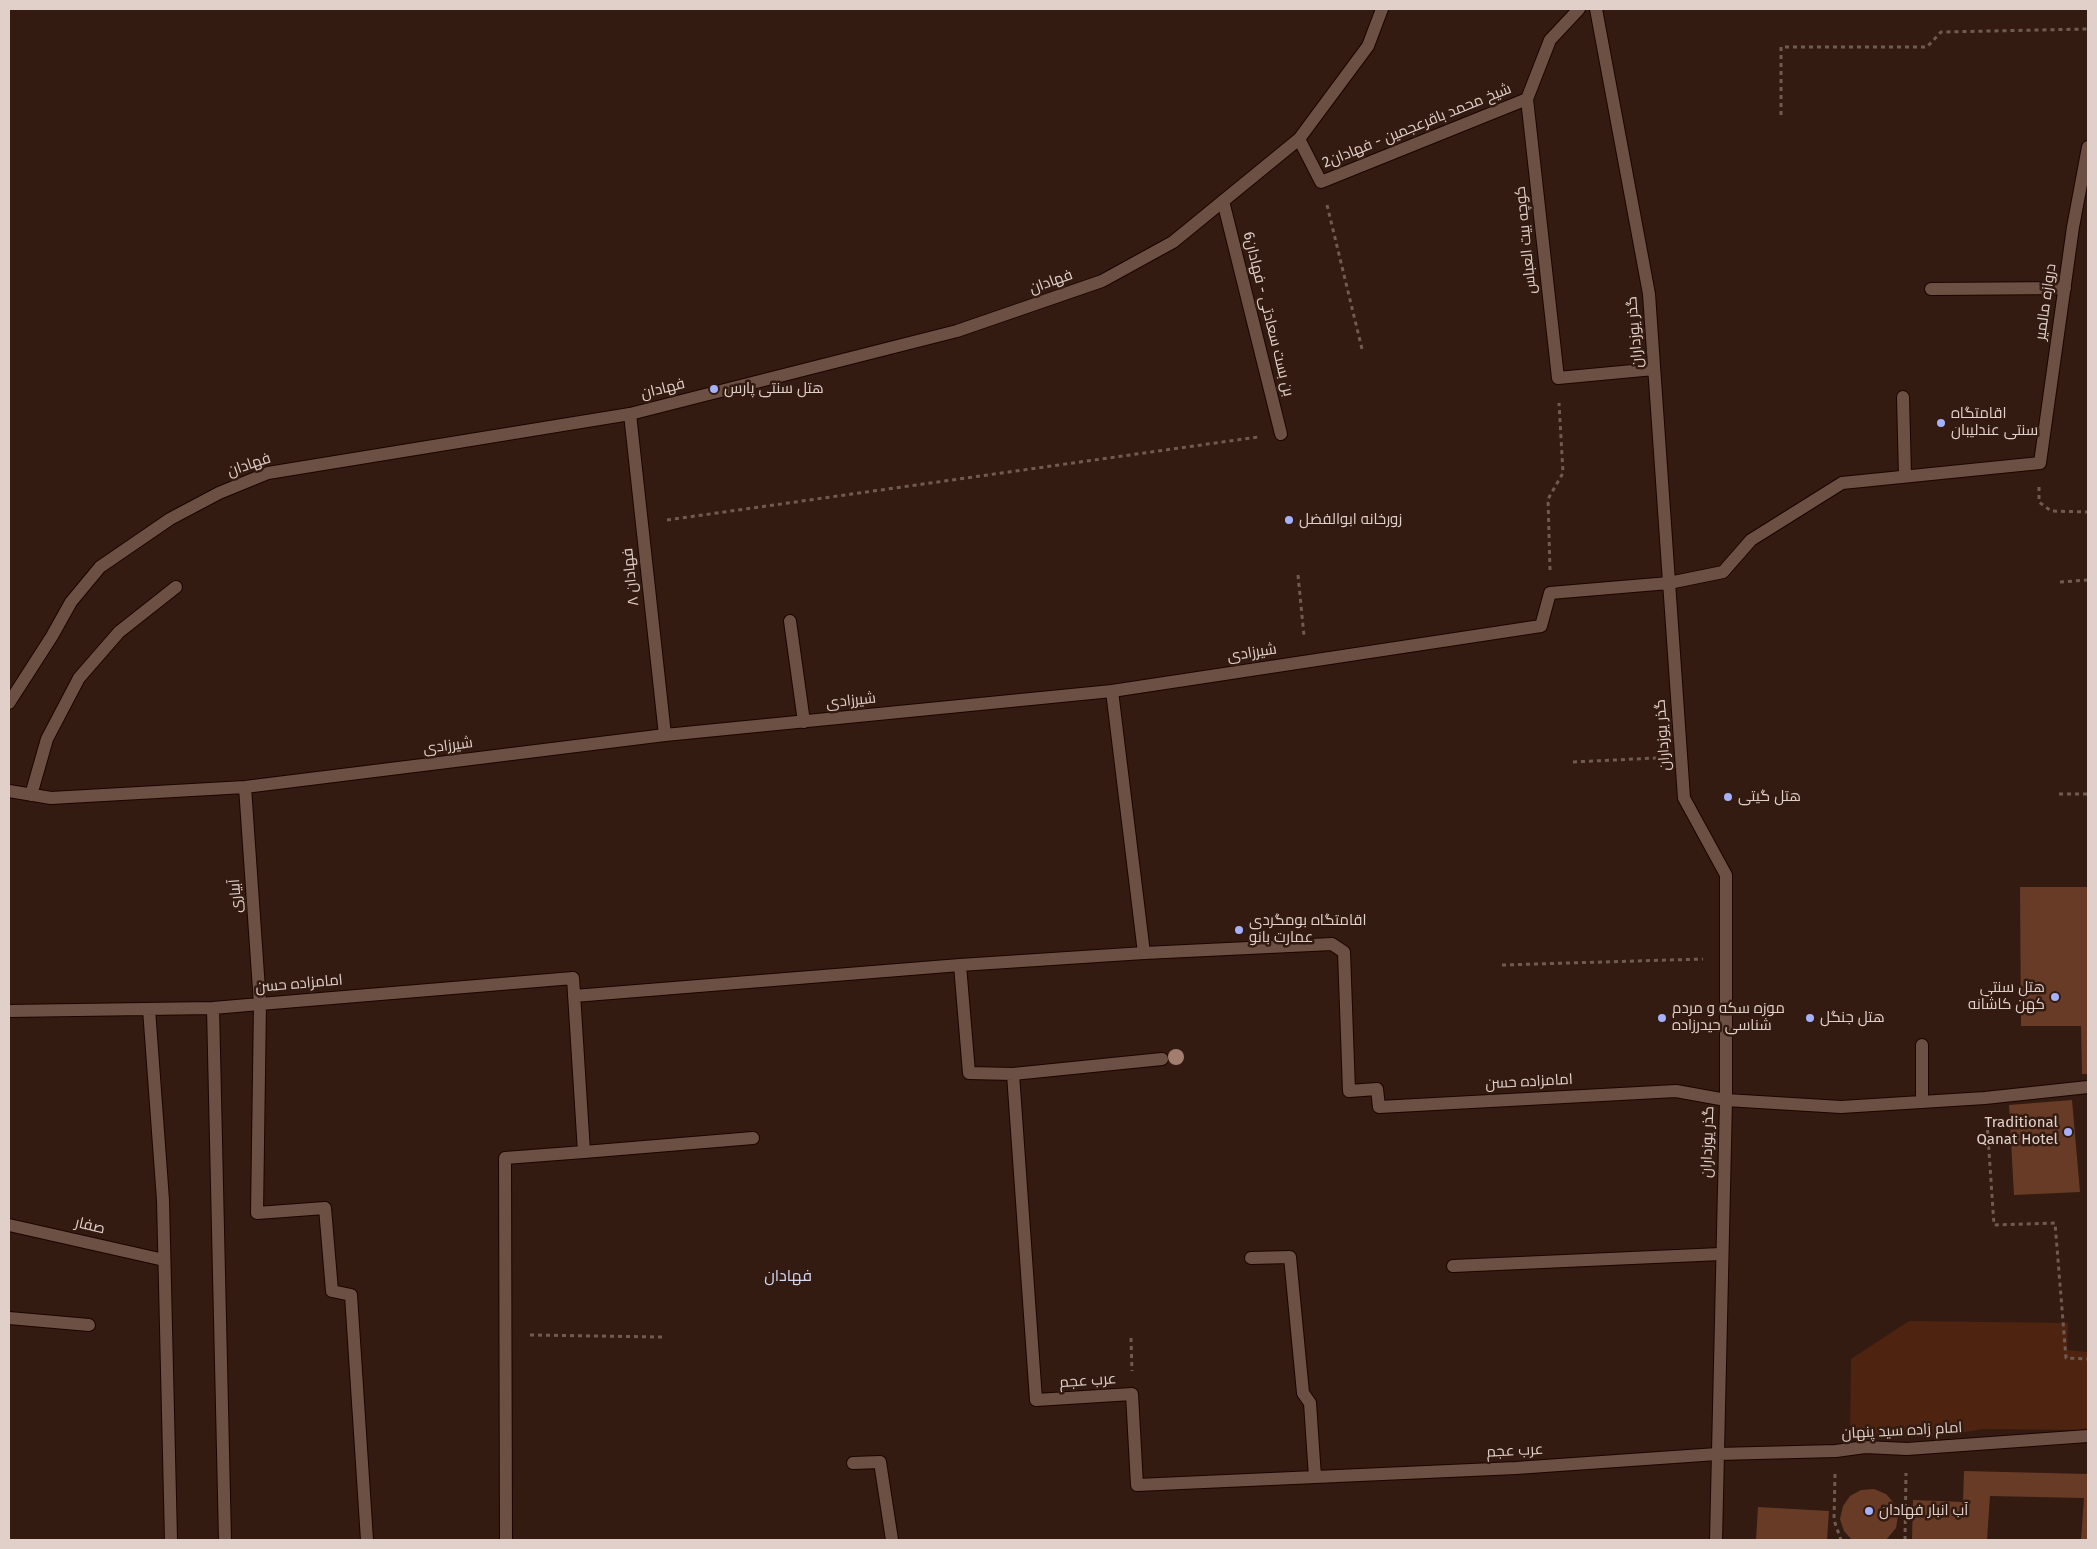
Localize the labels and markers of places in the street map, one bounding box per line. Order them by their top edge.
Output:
place label: هتل سنتی پارس [724,380,824,398]
marker: هتل سنتی پارس [708,383,720,395]
place label: اقامتگاه سنتی عندلیبان [1951,405,2038,440]
marker: اقامتگاه سنتی عندلیبان [1935,417,1947,429]
place label: زورخانه ابوالفضل [1299,511,1402,529]
marker: زورخانه ابوالفضل [1283,514,1295,526]
place label: هتل گیتی [1738,788,1801,806]
marker: هتل گیتی [1722,791,1734,803]
place label: اقامتگاه بومگردی عمارت بانو [1249,912,1366,947]
marker: اقامتگاه بومگردی عمارت بانو [1233,924,1245,936]
place label: هتل سنتی کهن کاشانه [1968,979,2045,1014]
marker: هتل سنتی کهن کاشانه [2049,991,2061,1003]
place label: موزه سکه و مردم شناسی حیدرزاده [1672,1000,1785,1035]
place label: هتل جنگل [1820,1009,1885,1027]
marker: موزه سکه و مردم شناسی حیدرزاده [1656,1012,1668,1024]
marker: هتل جنگل [1804,1012,1816,1024]
place label: Traditional Qanat Hotel [1977,1114,2058,1149]
marker: Traditional Qanat Hotel [2062,1126,2074,1138]
place label: آب انبار فهادان [1879,1502,1968,1520]
marker: آب انبار فهادان [1863,1505,1875,1517]

